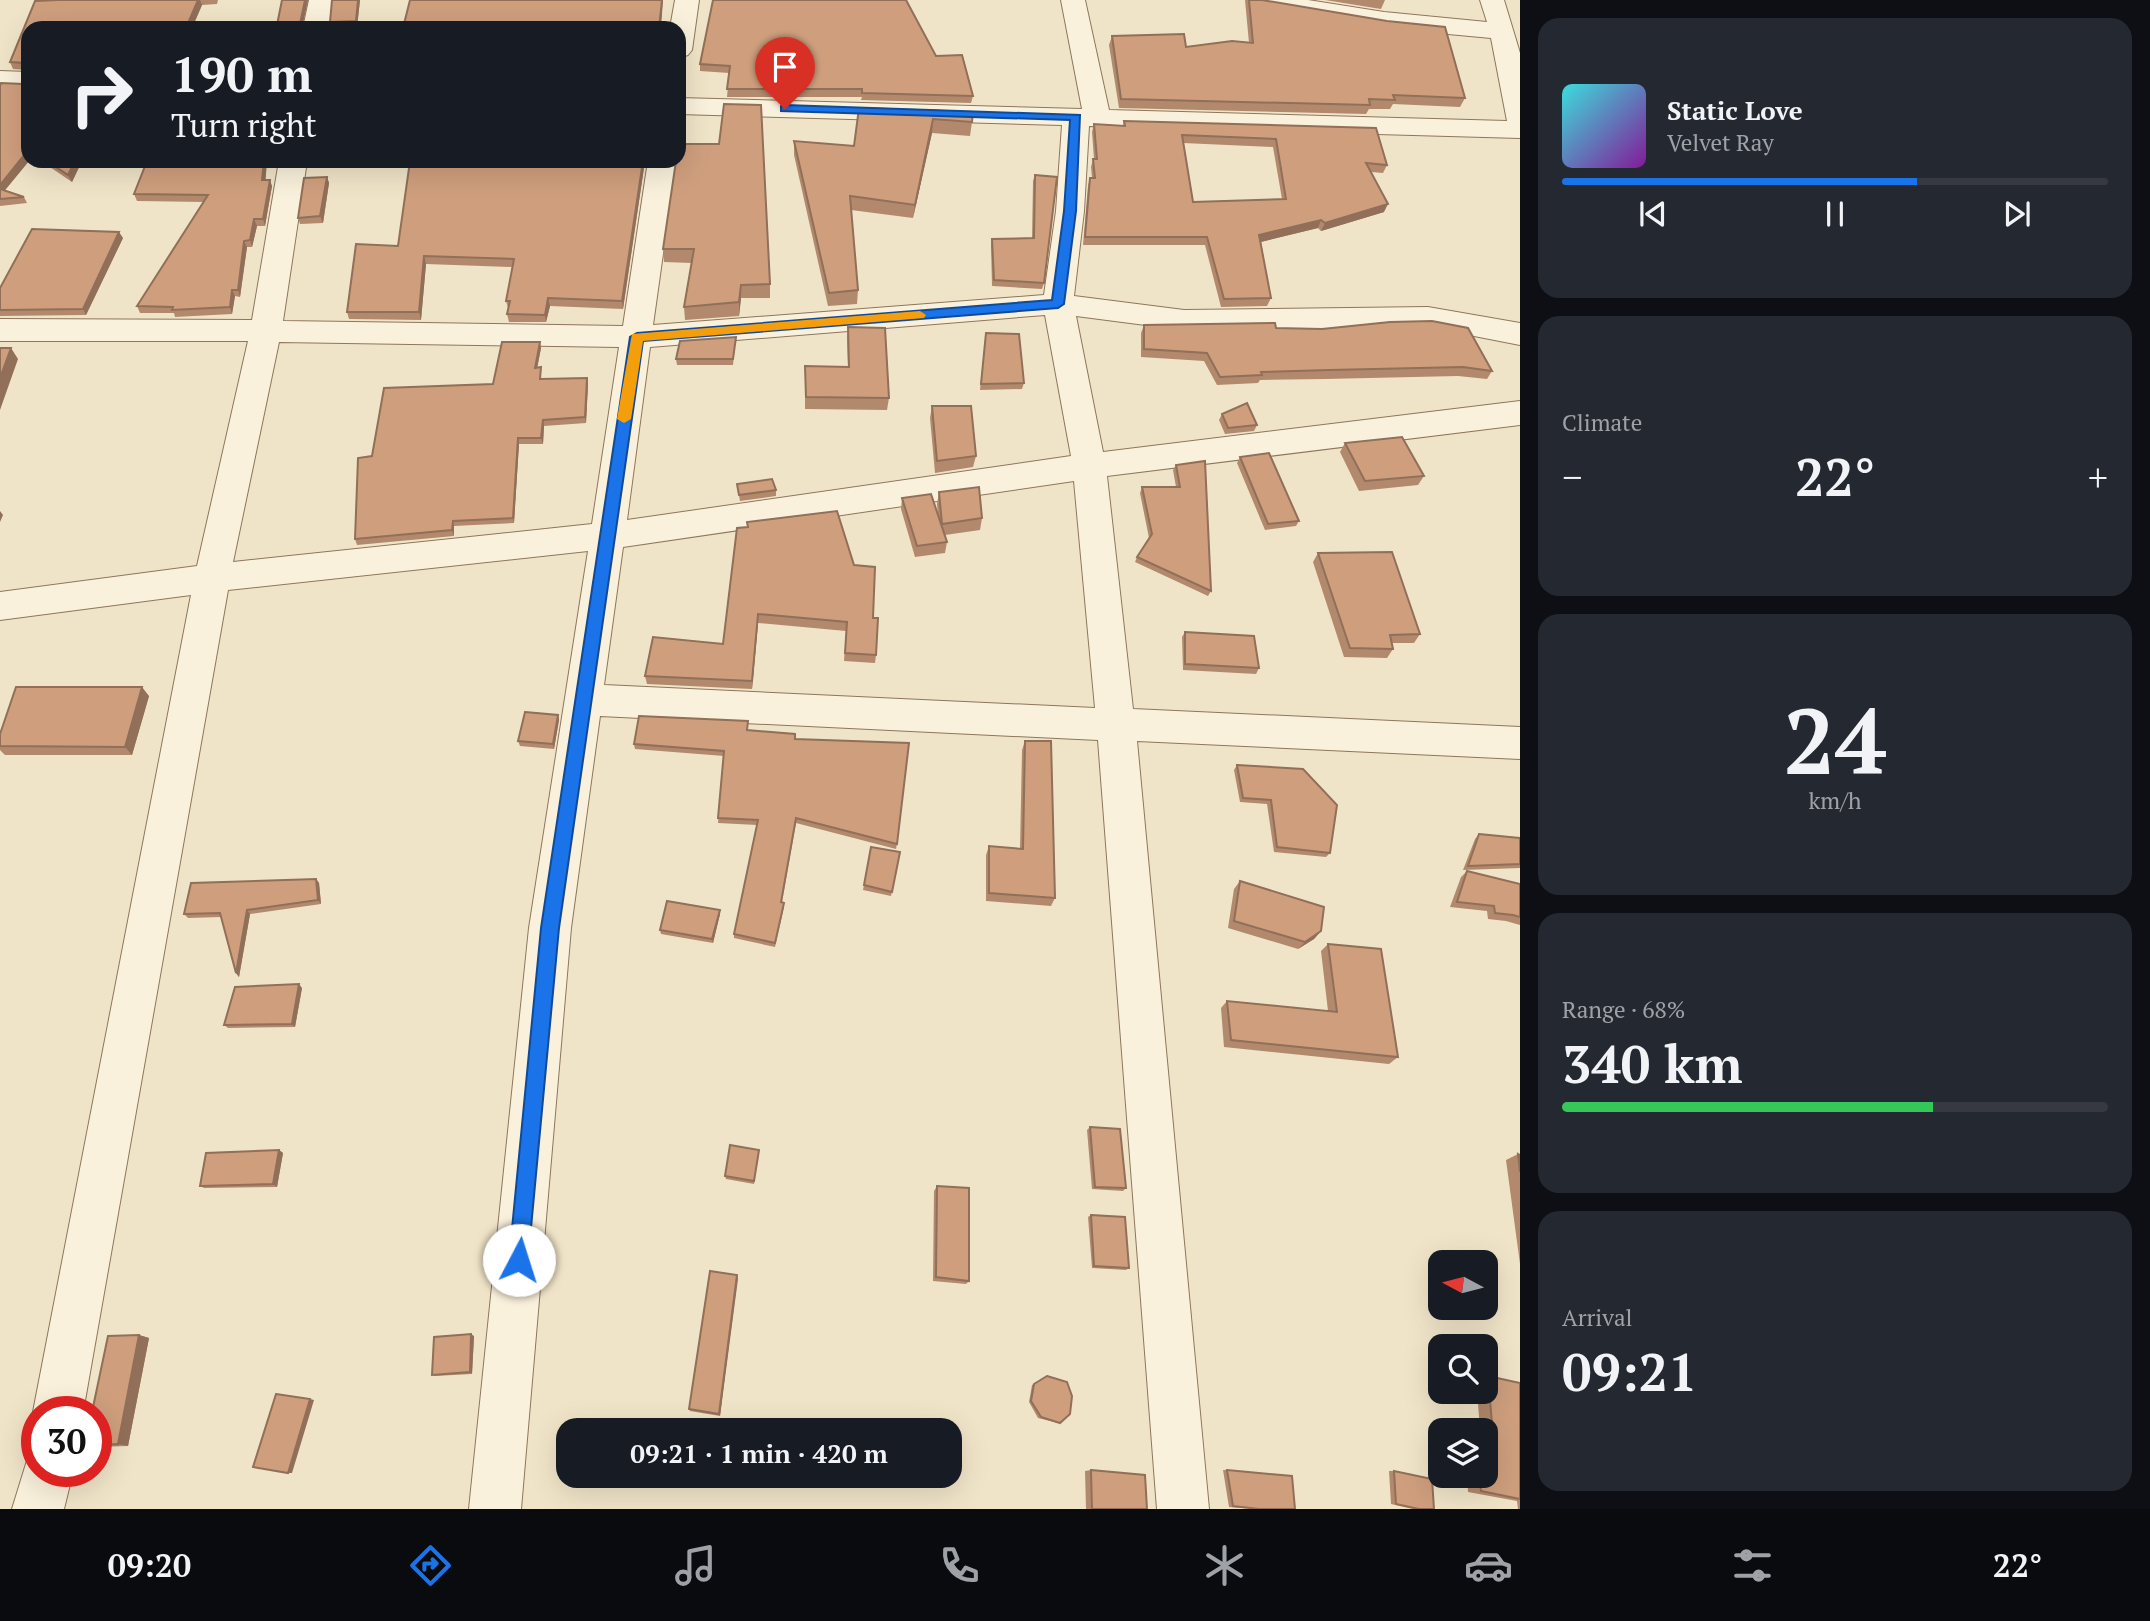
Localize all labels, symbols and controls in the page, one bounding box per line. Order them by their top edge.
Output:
pin [755,37,815,109]
text: 190 m [171,41,313,106]
icon: arrive [766,48,804,86]
icon: right [56,49,147,140]
text: Static Love [1667,93,1803,127]
text: Turn right [171,104,317,146]
text: Velvet Ray [1667,127,1774,158]
icon: previous [1634,195,1672,233]
icon: pause [1816,195,1854,233]
icon: next [1998,195,2036,233]
text: Climate [1562,407,1642,438]
text: 22° [1795,442,1875,511]
text: − [1562,452,1582,502]
text: + [2088,452,2108,502]
text: 24 [1784,679,1886,800]
text: km/h [1808,785,1862,816]
text: Range · 68% [1562,994,1685,1025]
text: 340 km [1562,1029,1743,1098]
position arrow [482,1223,556,1297]
north arrow [1428,1250,1498,1320]
map controls [1428,1250,1498,1488]
text: Arrival [1562,1302,1633,1333]
button: search [1428,1334,1498,1404]
text: 09:21 [1562,1337,1697,1406]
speed limit sign: 30 [21,1396,112,1487]
button: layers [1428,1418,1498,1488]
text: 09:21 · 1 min · 420 m [630,1436,888,1470]
icon: directions [406,1541,455,1590]
icon: music [671,1541,720,1590]
icon: phone [935,1541,984,1590]
icon: climate [1200,1541,1249,1590]
icon: car [1464,1541,1513,1590]
icon: filters [1728,1541,1777,1590]
text: 09:20 [108,1544,191,1586]
text: 22° [1993,1544,2042,1586]

